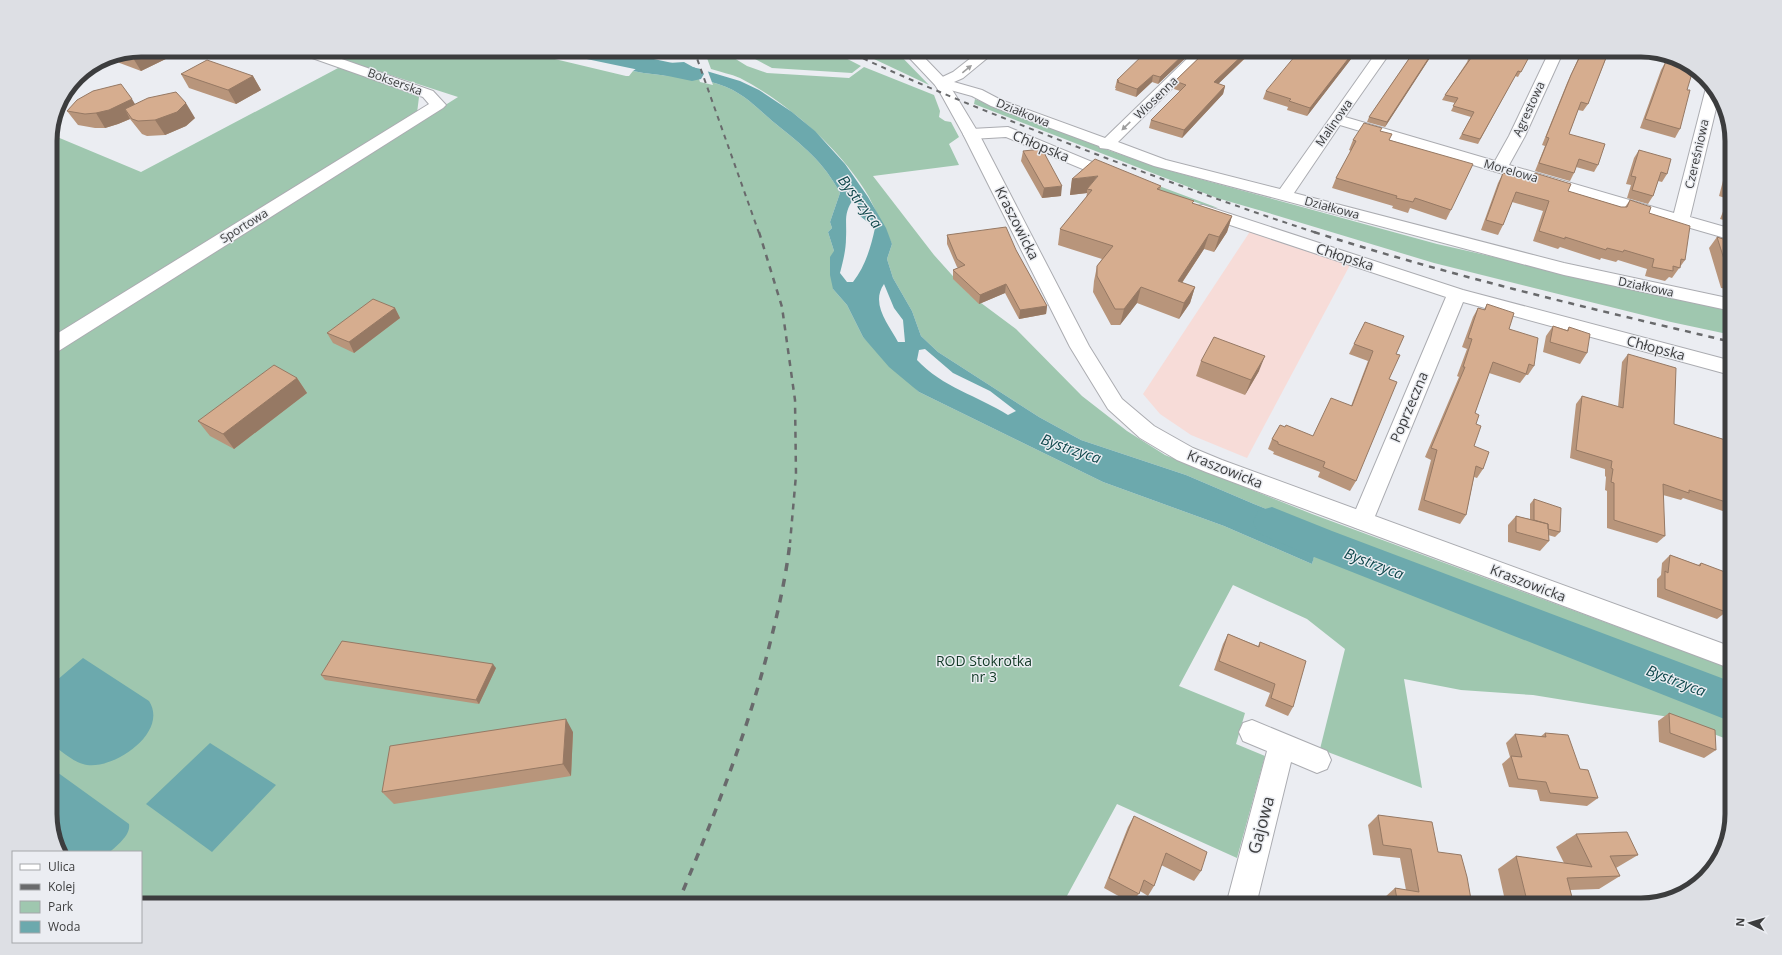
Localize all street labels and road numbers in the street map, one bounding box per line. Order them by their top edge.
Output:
street label: Bokserska [365,64,425,99]
street label: Wiosenna [1130,72,1181,123]
street label: Agrestowa [1508,78,1549,139]
street label: Działkowa [994,94,1053,131]
street label: Malinowa [1311,96,1356,150]
street label: Czereśniowa [1680,117,1713,190]
street label: Chłopska [1010,125,1072,166]
street label: Morelowa [1482,155,1540,186]
street label: Kraszowicka [991,183,1044,263]
street label: Działkowa [1303,192,1362,223]
street label: Sportowa [217,204,271,247]
street label: Chłopska [1314,238,1376,275]
street label: Działkowa [1617,272,1676,301]
street label: Chłopska [1625,331,1687,364]
street label: Poprzeczna [1385,368,1432,445]
street label: Kraszowicka [1185,445,1266,492]
street label: Kraszowicka [1487,559,1569,606]
street label: Gajowa [1242,793,1279,856]

